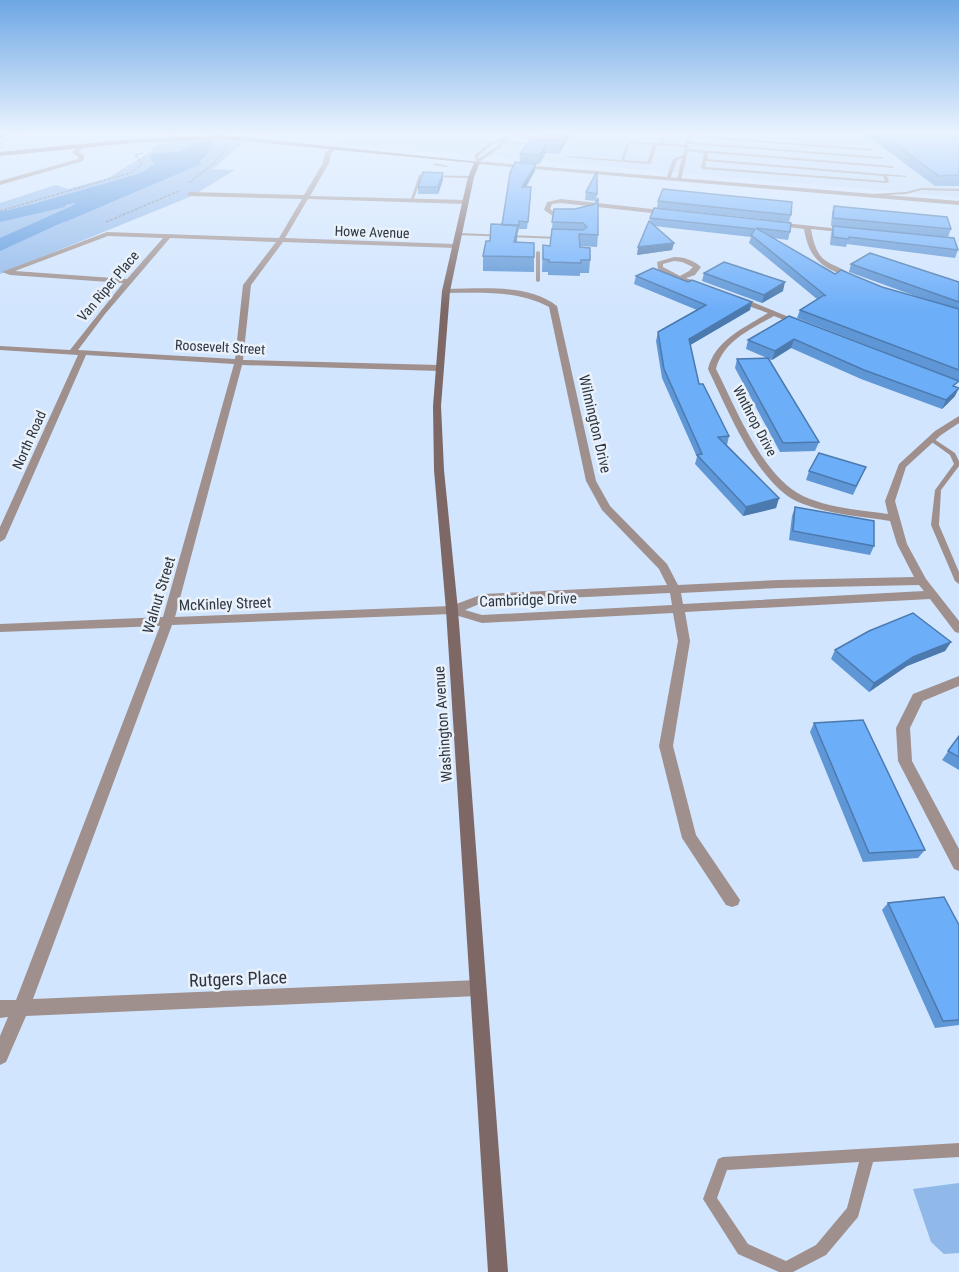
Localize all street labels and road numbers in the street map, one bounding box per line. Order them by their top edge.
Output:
street label: Howe Avenue [334,223,410,241]
street label: Van Riper Place [74,247,142,324]
street label: Roosevelt Street [175,337,265,357]
street label: Wilmington Drive [575,373,615,475]
street label: Wnthrop Drive [730,383,780,459]
street label: North Road [9,408,49,472]
street label: Walnut Street [139,554,179,636]
street label: Cambridge Drive [479,589,577,611]
street label: McKinley Street [179,593,271,615]
street label: Washington Avenue [430,665,456,783]
street label: Rutgers Place [189,966,287,991]

